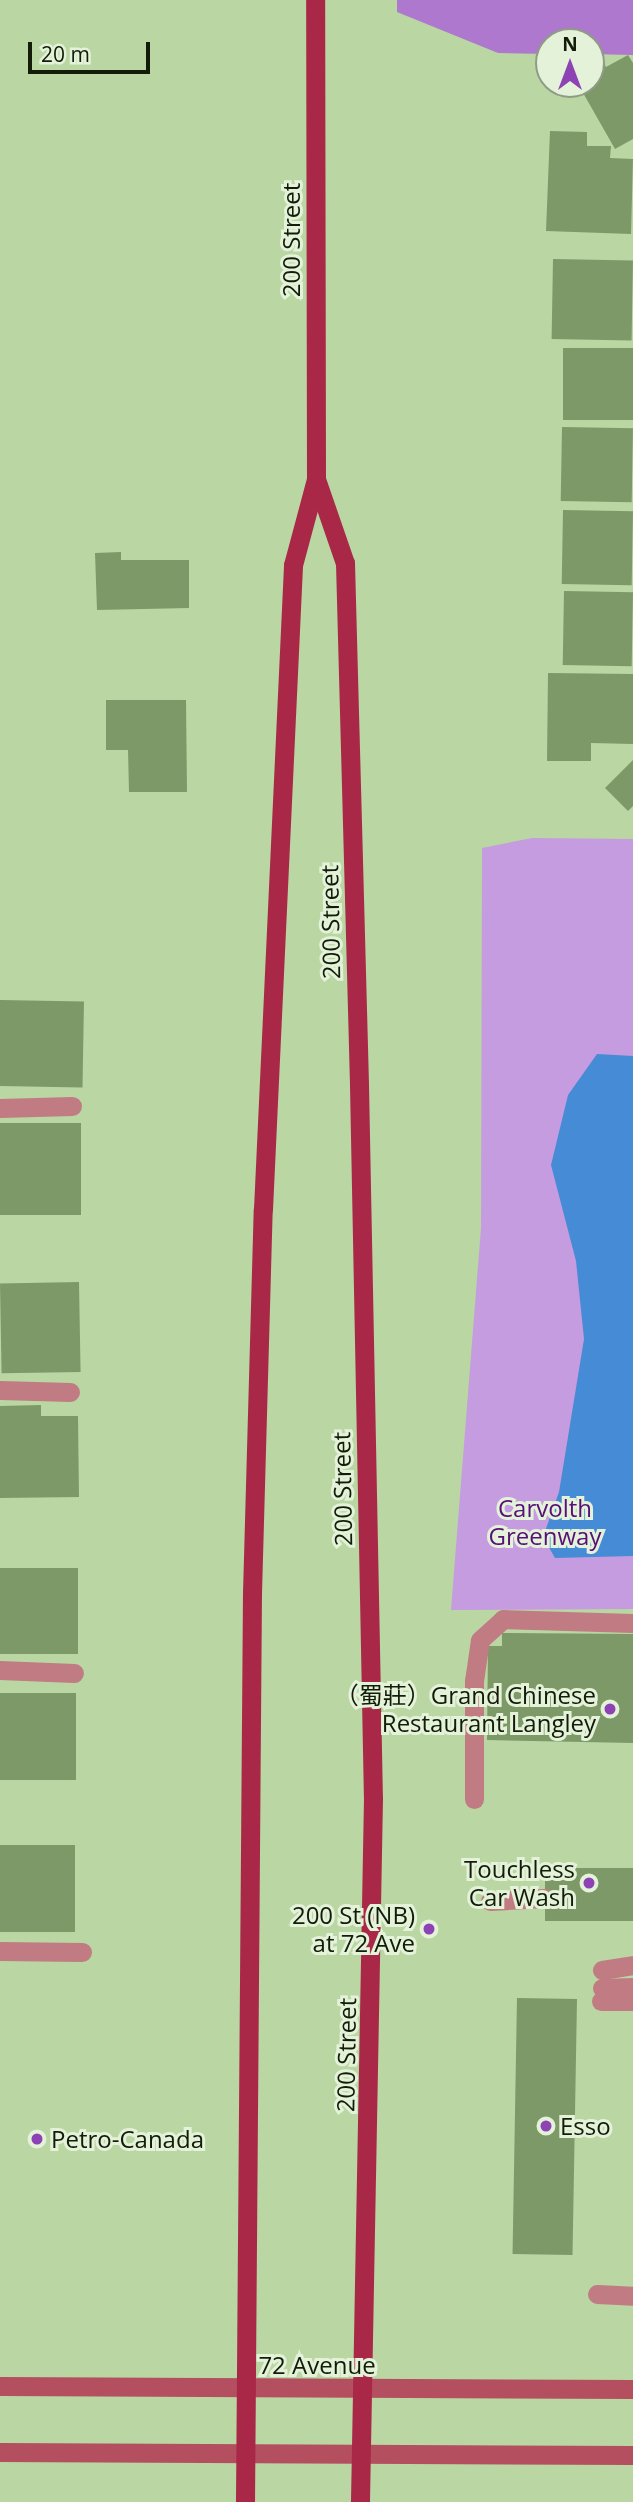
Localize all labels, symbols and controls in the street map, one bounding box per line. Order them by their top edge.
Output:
scale bar [32,28,154,72]
north arrow [535,28,605,98]
text: N [562,31,578,57]
text: 20 m [41,40,90,68]
street label: 200 Street [277,183,305,297]
street label: 200 Street [315,865,345,979]
street label: 200 Street [327,1432,357,1546]
park label: Carvolth Greenway [489,1494,601,1550]
place label: （蜀莊）Grand Chinese Restaurant Langley [335,1681,596,1737]
marker: （蜀莊）Grand Chinese Restaurant Langley [602,1701,618,1717]
place label: Touchless Car Wash [464,1855,575,1911]
marker: Touchless Car Wash [581,1875,597,1891]
place label: 200 St (NB) at 72 Ave [292,1901,415,1957]
marker: 200 St (NB) at 72 Ave [421,1921,437,1937]
street label: 200 Street [331,1998,361,2112]
place label: Esso [560,2112,611,2140]
marker: Esso [538,2118,554,2134]
place label: Petro-Canada [51,2125,204,2153]
marker: Petro-Canada [29,2131,45,2147]
street label: 72 Avenue [258,2351,376,2379]

